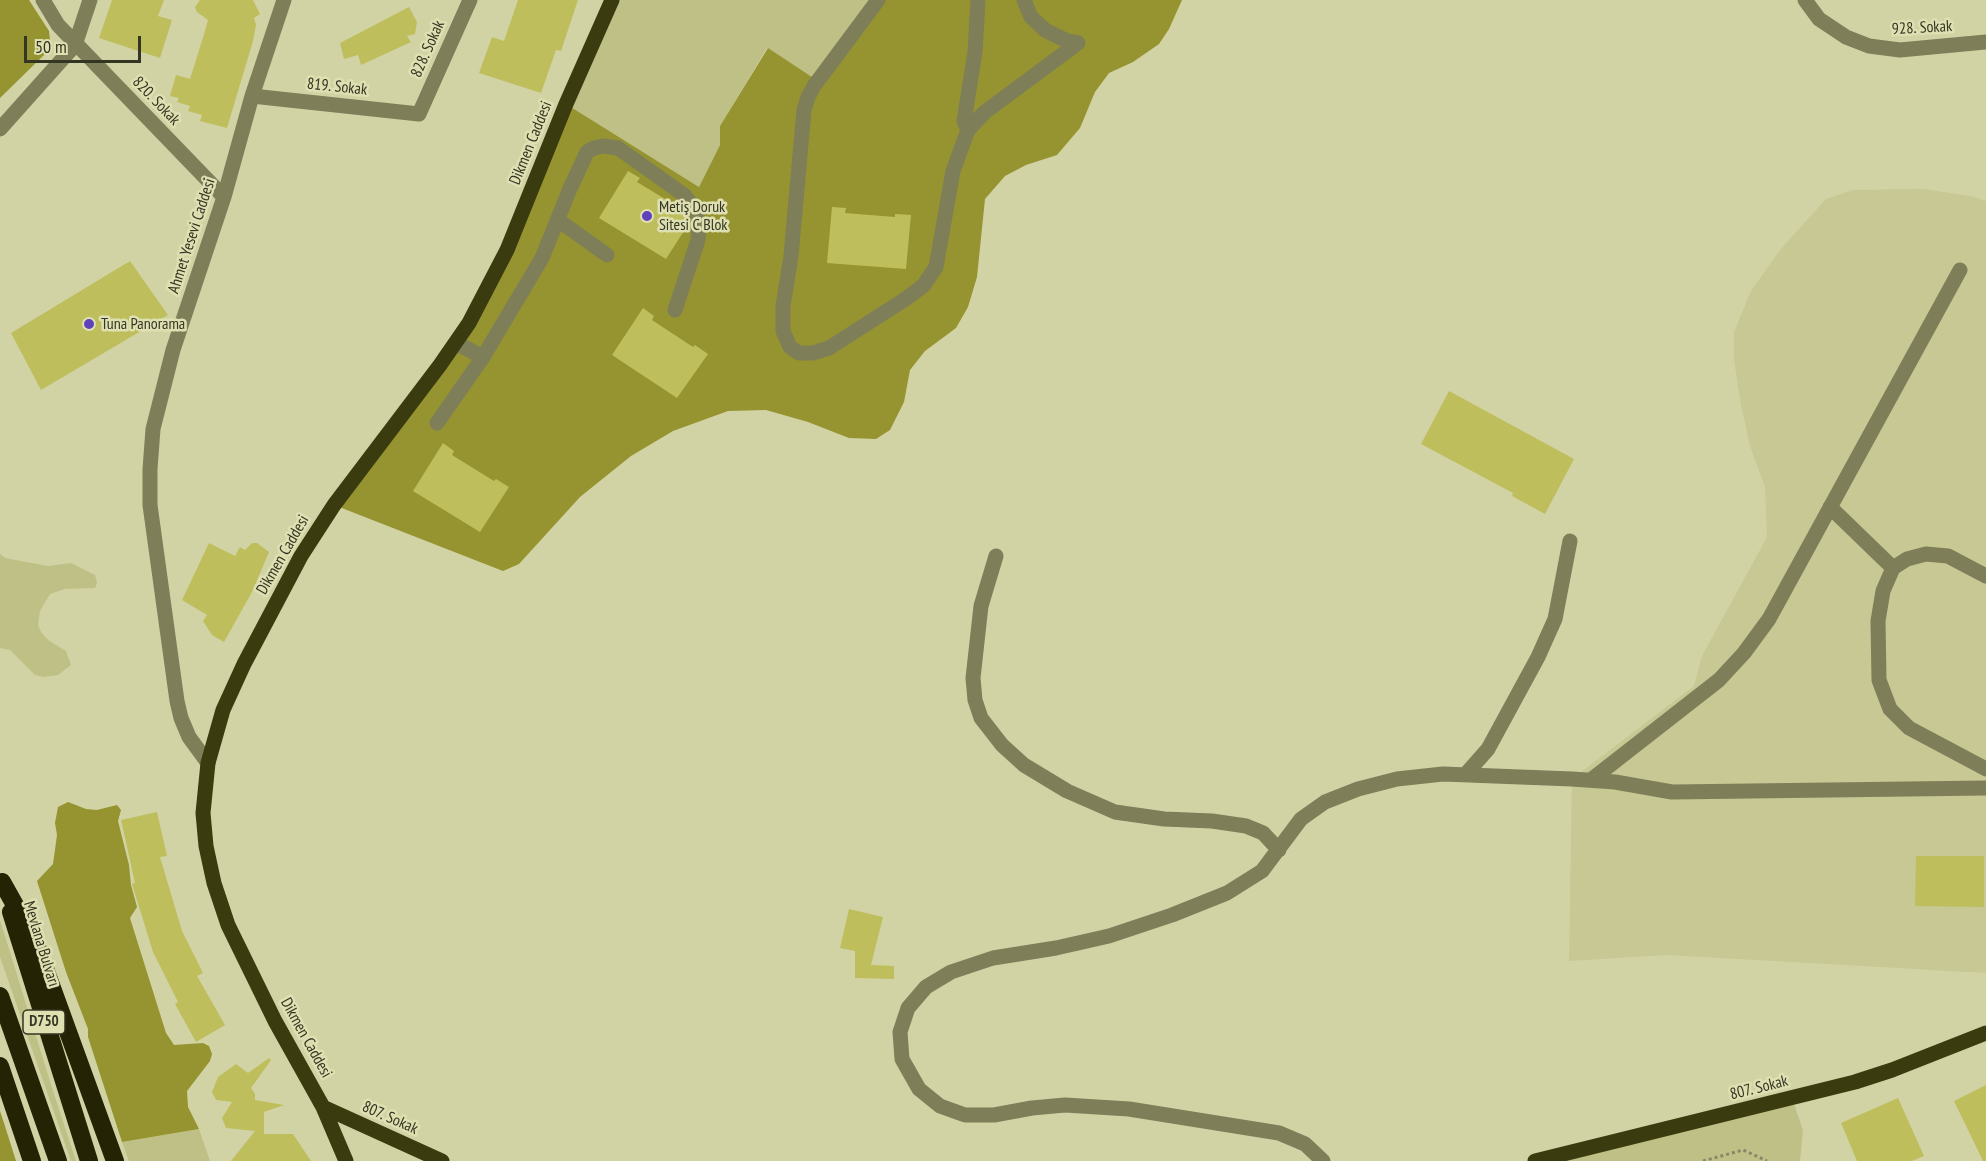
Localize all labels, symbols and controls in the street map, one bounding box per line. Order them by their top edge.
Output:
street label: 828. Sokak [407,17,449,81]
street label: 928. Sokak [1891,17,1953,39]
scale bar [27,24,144,62]
text: 50 m [35,35,67,58]
street label: 820. Sokak [128,73,184,129]
street label: 819. Sokak [306,74,368,100]
street label: Dikmen Caddesi [506,98,556,188]
street label: Ahmet Yesevi Caddesi [164,176,220,296]
place label: Metiş Doruk Sitesi C Blok [659,197,728,235]
marker: Metiş Doruk Sitesi C Blok [640,209,654,223]
place label: Tuna Panorama [101,314,185,334]
marker: Tuna Panorama [82,317,96,331]
street label: Dikmen Caddesi [253,512,313,598]
street label: Mevlana Bulvarı [19,899,63,989]
street label: Dikmen Caddesi [276,995,336,1081]
road number: D750 [23,1010,65,1034]
street label: 807. Sokak [1728,1072,1790,1104]
street label: 807. Sokak [359,1097,421,1139]

